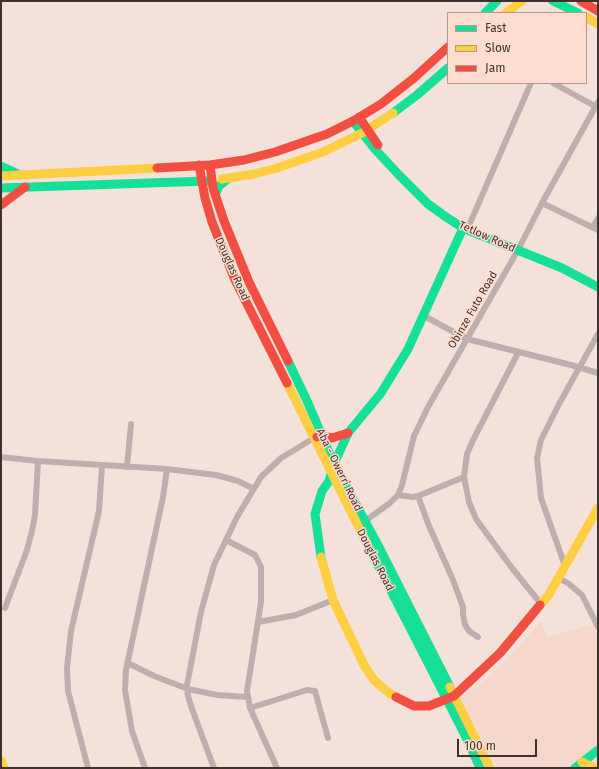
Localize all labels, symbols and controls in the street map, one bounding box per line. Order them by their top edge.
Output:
legend [447,12,587,84]
text: Fast [485,21,507,35]
text: Slow [485,41,511,55]
text: Jam [485,61,505,75]
street label: Tetlow Road [457,219,517,255]
street label: Douglas Road [212,235,252,303]
street label: Obinze Futo Road [445,269,501,351]
street label: Aba - Owerri Road [313,427,365,513]
street label: Douglas Road [354,527,396,593]
scale bar [459,731,539,757]
text: 100 m [464,739,496,753]

